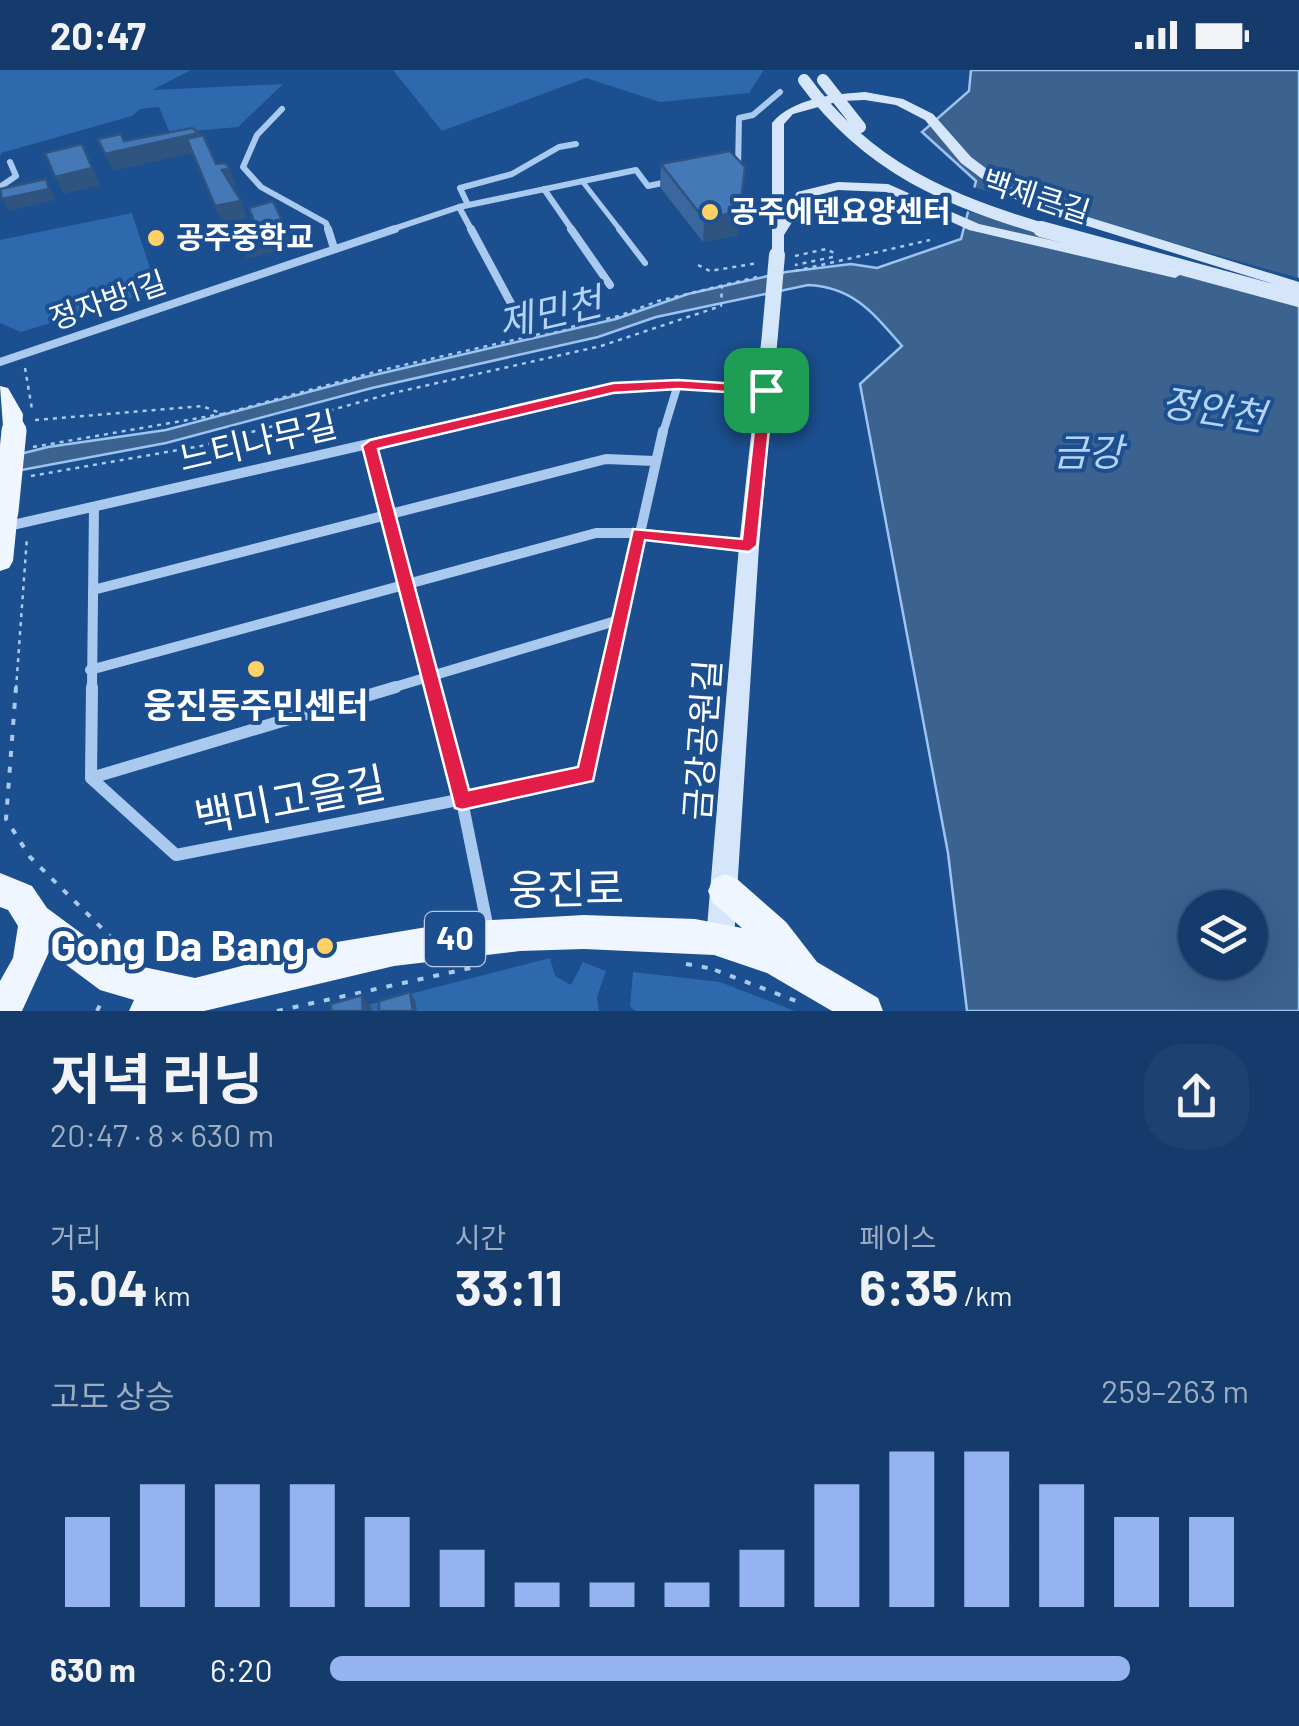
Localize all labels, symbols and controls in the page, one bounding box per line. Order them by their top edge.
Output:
text: 20:47 [50,12,146,58]
street label: 백제큰길 [979,161,1095,229]
place label: 공주에덴요양센터 [730,192,951,228]
marker: 공주에덴요양센터 [699,201,721,223]
place label: 공주중학교 [176,218,314,254]
marker: 공주중학교 [145,227,167,249]
street label: 정자방1길 [44,262,170,336]
water label: 제민천 [493,276,610,345]
pin [724,348,809,433]
icon: arrive [739,363,794,418]
water label: 정안천 [1158,377,1273,440]
street label: 느티나무길 [174,401,341,479]
water label: 금강 [1053,428,1128,474]
marker: 웅진동주민센터 [245,658,267,680]
street label: 금강공원길 [674,658,728,822]
place label: 웅진동주민센터 [143,683,369,725]
street label: 백미고을길 [190,755,389,841]
street label: 웅진로 [508,861,624,913]
map controls [1178,890,1268,980]
button: layers [1178,890,1268,980]
road number: 40 [425,912,485,966]
place label: Gong Da Bang [50,919,305,970]
marker: Gong Da Bang [314,935,336,957]
text: 저녁 러닝 [50,1044,263,1110]
button: share [1144,1044,1249,1149]
text: 20:47 · 8 × 630 m [50,1115,274,1153]
text: 거리 [50,1220,102,1254]
text: 시간 [455,1220,506,1254]
text: 페이스 [859,1220,937,1254]
text: 5.04 [50,1256,148,1316]
text: 33:11 [455,1256,563,1316]
text: 6:35 [859,1256,958,1316]
text: km [148,1278,191,1312]
text: /km [958,1278,1012,1312]
text: 259–263 m [1101,1371,1249,1409]
text: 고도 상승 [50,1376,174,1414]
text: 630 m [50,1650,136,1688]
text: 6:20 [210,1650,273,1688]

